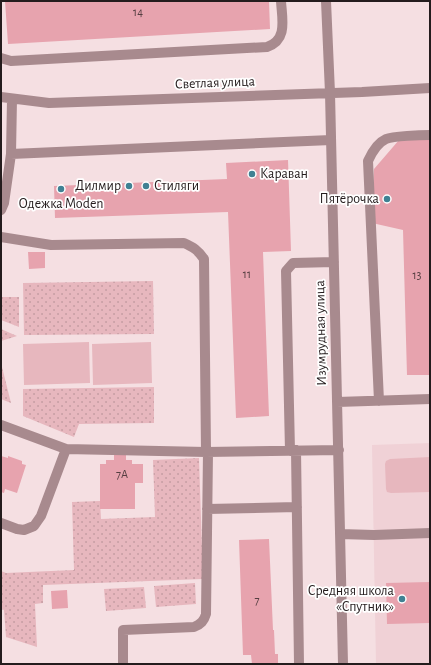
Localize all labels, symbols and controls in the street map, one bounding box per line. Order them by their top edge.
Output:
house number: 14 [133,6,143,18]
street label: Светлая улица [175,75,256,91]
place label: Караван [260,167,308,181]
marker: Караван [247,169,257,179]
place label: Дилмир [75,179,121,193]
place label: Стиляги [154,179,199,193]
marker: Дилмир [124,181,134,191]
marker: Стиляги [141,181,151,191]
marker: Одежка Moden [56,184,66,194]
place label: Пятёрочка [319,192,380,206]
marker: Пятёрочка [382,194,392,204]
place label: Одежка Moden [18,197,104,211]
house number: 11 [243,268,251,280]
house number: 13 [412,269,422,281]
street label: Изумрудная улица [313,280,329,386]
house number: 7А [116,468,128,480]
place label: Средняя школа «Спутник» [308,584,395,614]
house number: 7 [254,594,260,606]
marker: Средняя школа «Спутник» [397,594,407,604]

